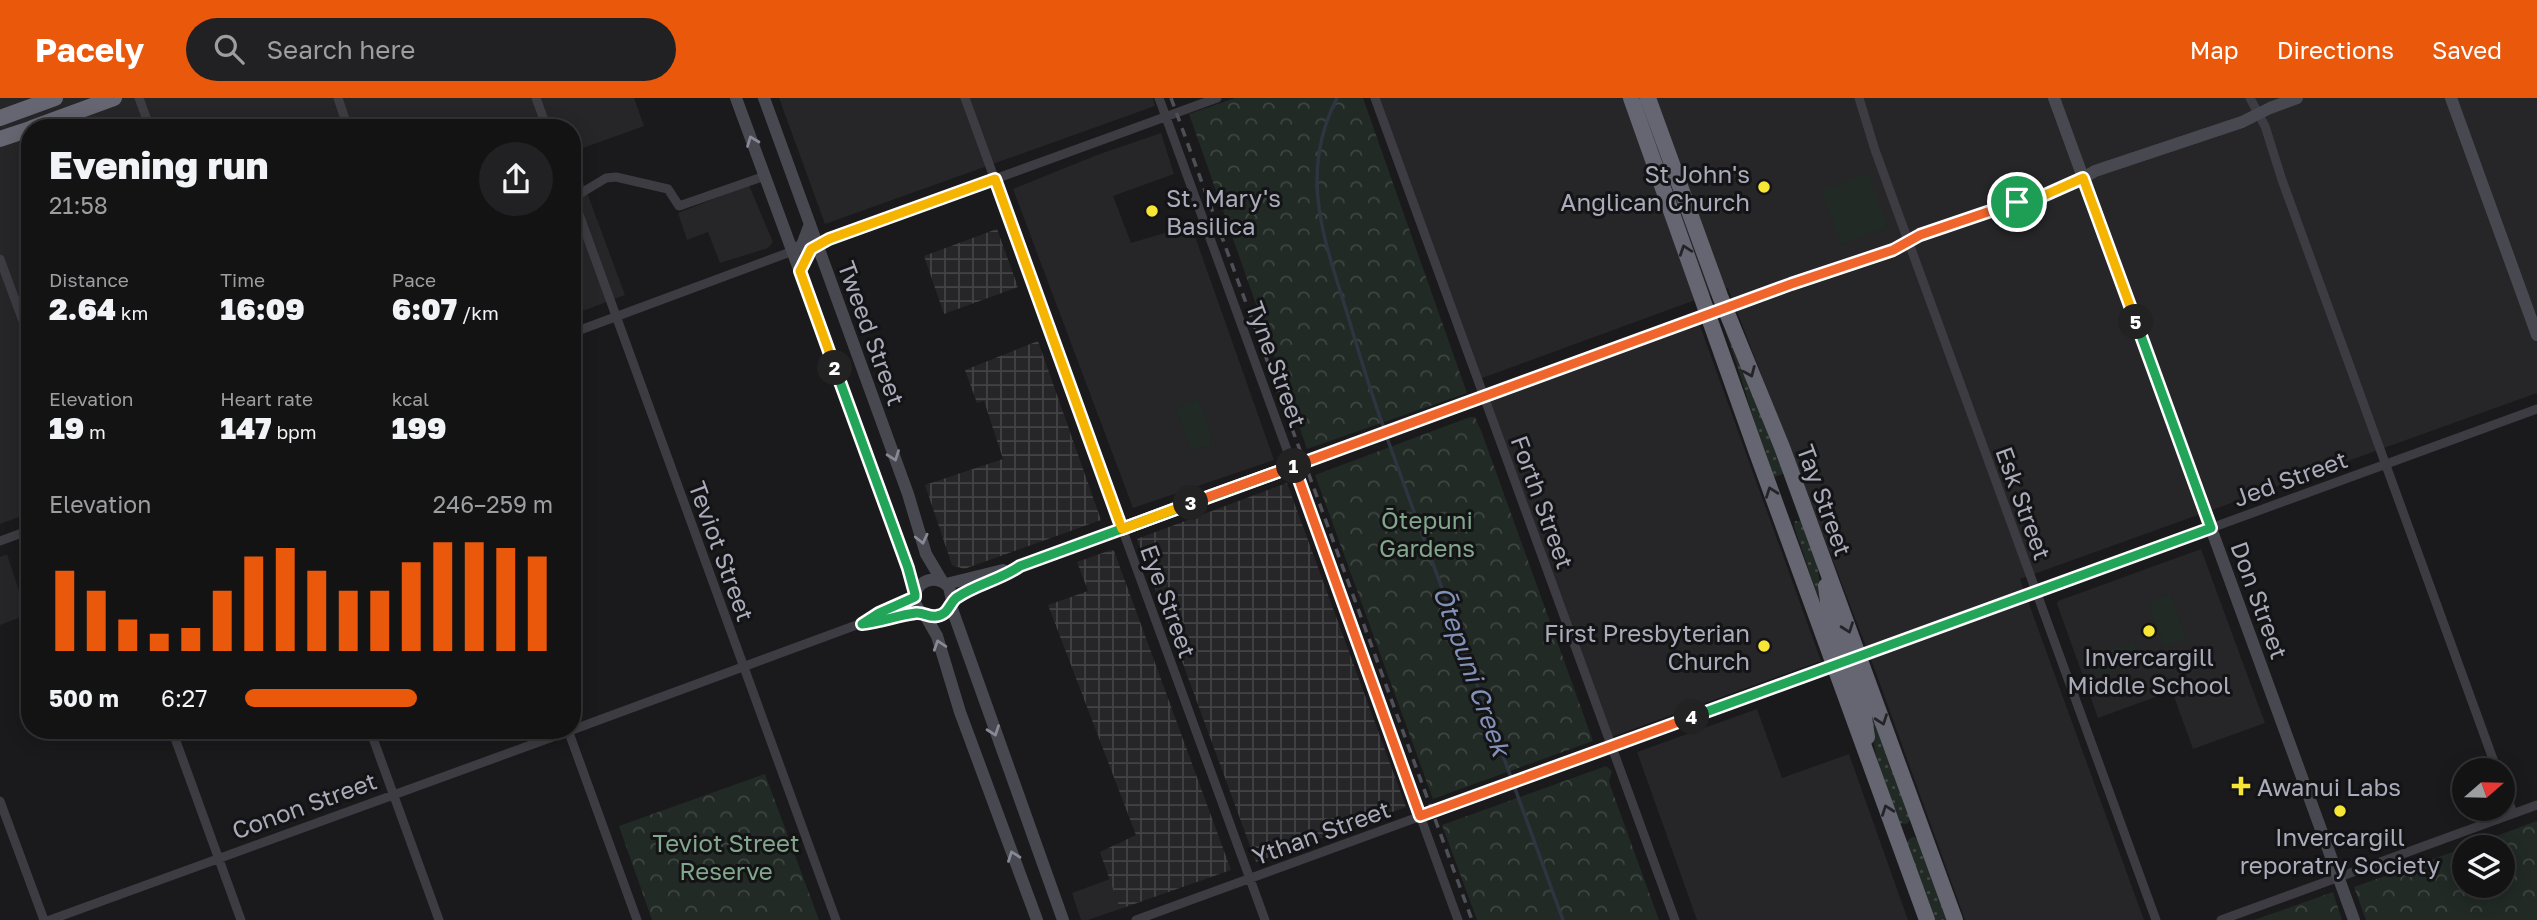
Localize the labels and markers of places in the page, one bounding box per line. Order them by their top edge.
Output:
place label: St John's Anglican Church [1560,159,1750,216]
pin [1987,172,2047,232]
marker: St John's Anglican Church [1756,179,1772,195]
place label: St. Mary's Basilica [1166,183,1281,240]
marker: St. Mary's Basilica [1144,203,1160,219]
pin: 5 [2118,304,2154,340]
pin: 2 [818,350,852,386]
pin: 1 [1276,448,1312,484]
pin: 3 [1174,486,1208,520]
place label: First Presbyterian Church [1544,618,1750,675]
marker: Invercargill Middle School [2141,623,2157,639]
marker: First Presbyterian Church [1756,638,1772,654]
place label: Invercargill Middle School [2067,642,2231,699]
pin: 4 [1674,700,1710,734]
place label: Awanui Labs [2257,772,2401,801]
marker: Awanui Labs [2231,776,2251,796]
marker: Invercargill reporatry Society [2332,803,2348,819]
place label: Invercargill reporatry Society [2240,822,2440,879]

